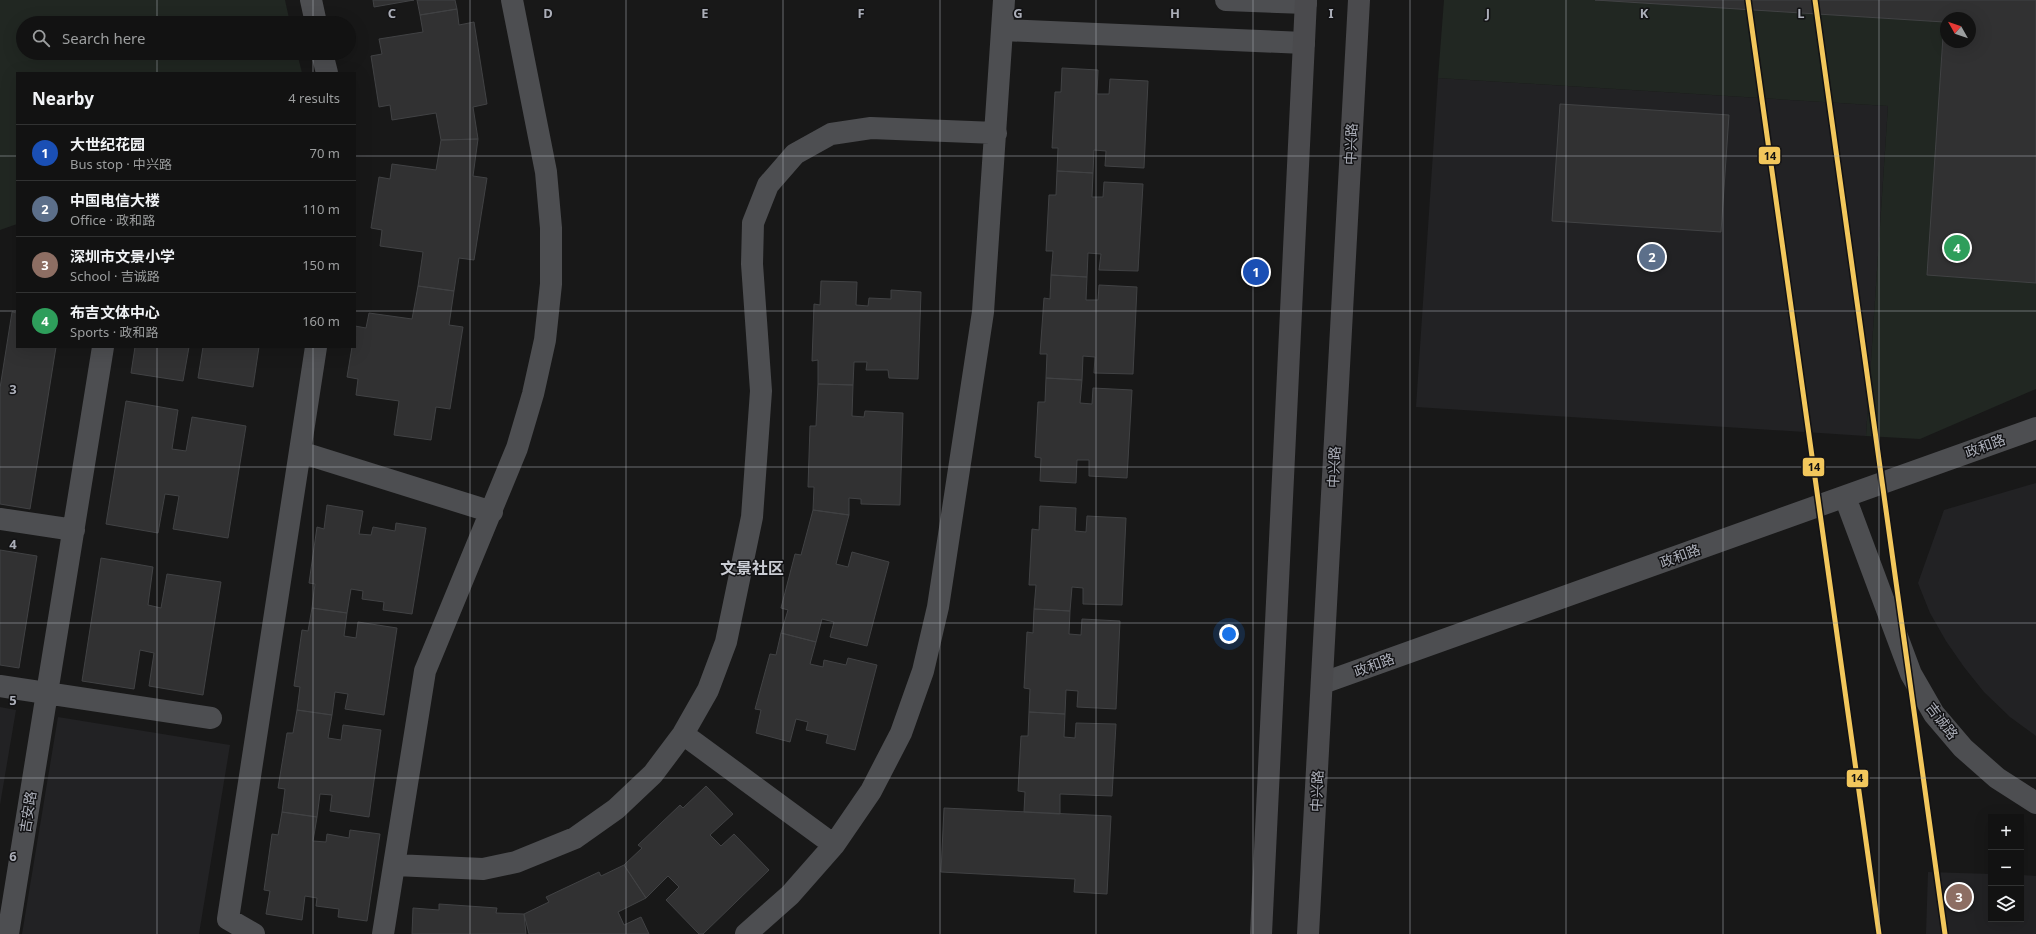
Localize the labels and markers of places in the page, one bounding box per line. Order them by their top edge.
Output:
pin: 4 [1944,233,1970,263]
pin: 2 [1639,242,1665,272]
pin: 1 [1243,257,1269,287]
pin: 3 [1946,882,1972,912]

